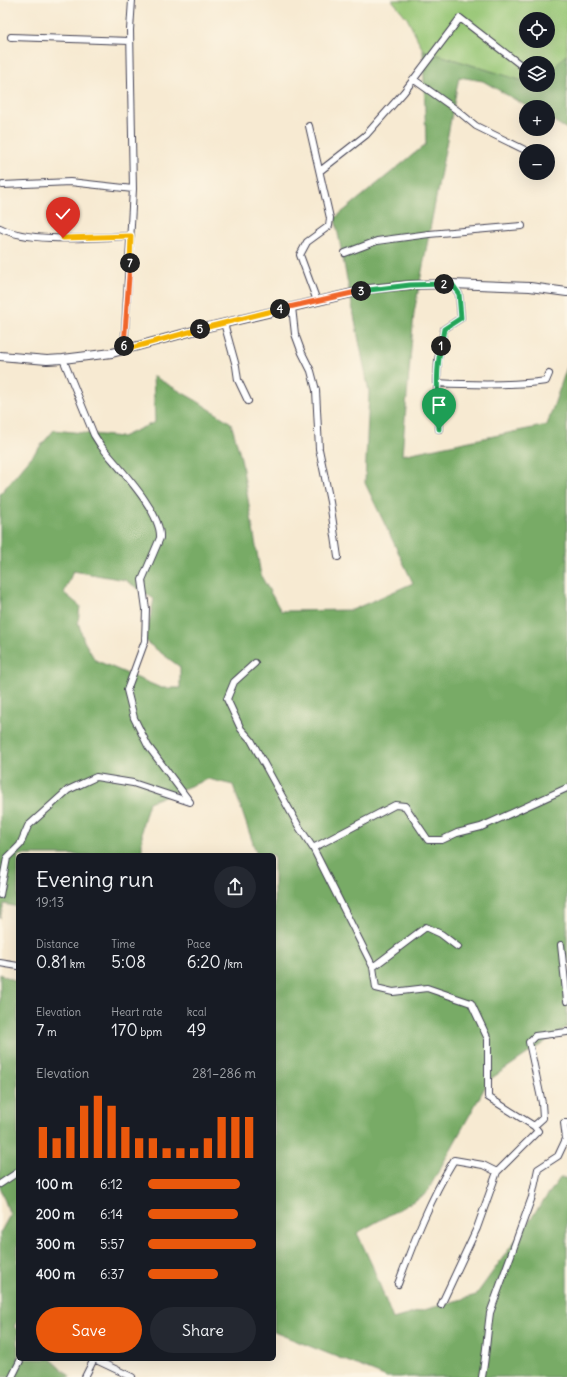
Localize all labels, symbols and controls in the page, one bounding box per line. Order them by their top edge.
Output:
map controls [519,12,555,180]
button: locate [519,12,555,48]
button: layers [519,56,555,92]
button: + [519,100,555,136]
button: − [519,144,555,180]
pin [46,197,80,238]
icon: check [52,203,74,225]
pin: 7 [120,253,140,273]
text: 7 [127,256,133,270]
pin: 2 [434,274,454,294]
text: 2 [441,277,447,291]
pin: 3 [351,281,371,301]
text: 3 [358,284,364,298]
pin: 4 [270,299,290,319]
text: 4 [277,302,283,316]
pin: 5 [190,319,210,339]
text: 5 [197,322,203,336]
pin: 6 [114,336,134,356]
pin: 1 [431,336,451,356]
text: 6 [121,339,127,353]
text: 1 [439,339,443,353]
pin [422,388,456,429]
icon: arrive [428,394,450,416]
text: Evening run [36,865,154,893]
button: share [214,866,256,908]
text: 19:13 [36,894,64,911]
text: Distance [36,937,79,951]
text: Time [111,937,135,951]
text: Pace [187,937,211,951]
text: 0.81 [36,951,67,973]
text: 5:08 [111,951,146,973]
text: 6:20 [187,951,221,973]
text: km [67,957,85,971]
text: /km [221,957,243,971]
text: Elevation [36,1005,81,1019]
text: Heart rate [111,1005,162,1019]
text: kcal [187,1005,206,1019]
text: 7 [36,1019,44,1041]
text: 170 [111,1019,138,1041]
text: 49 [187,1019,206,1041]
text: m [44,1025,57,1039]
text: bpm [138,1025,162,1039]
text: Elevation [36,1065,89,1082]
text: 281–286 m [192,1065,256,1082]
text: 100 m [36,1176,73,1193]
text: 6:12 [100,1176,123,1193]
text: 200 m [36,1206,75,1223]
text: 6:14 [100,1206,123,1223]
text: 300 m [36,1236,75,1253]
text: 5:57 [100,1236,124,1253]
text: 400 m [36,1266,75,1283]
text: 6:37 [100,1266,124,1283]
button: Save [36,1307,142,1353]
button: Share [150,1307,256,1353]

